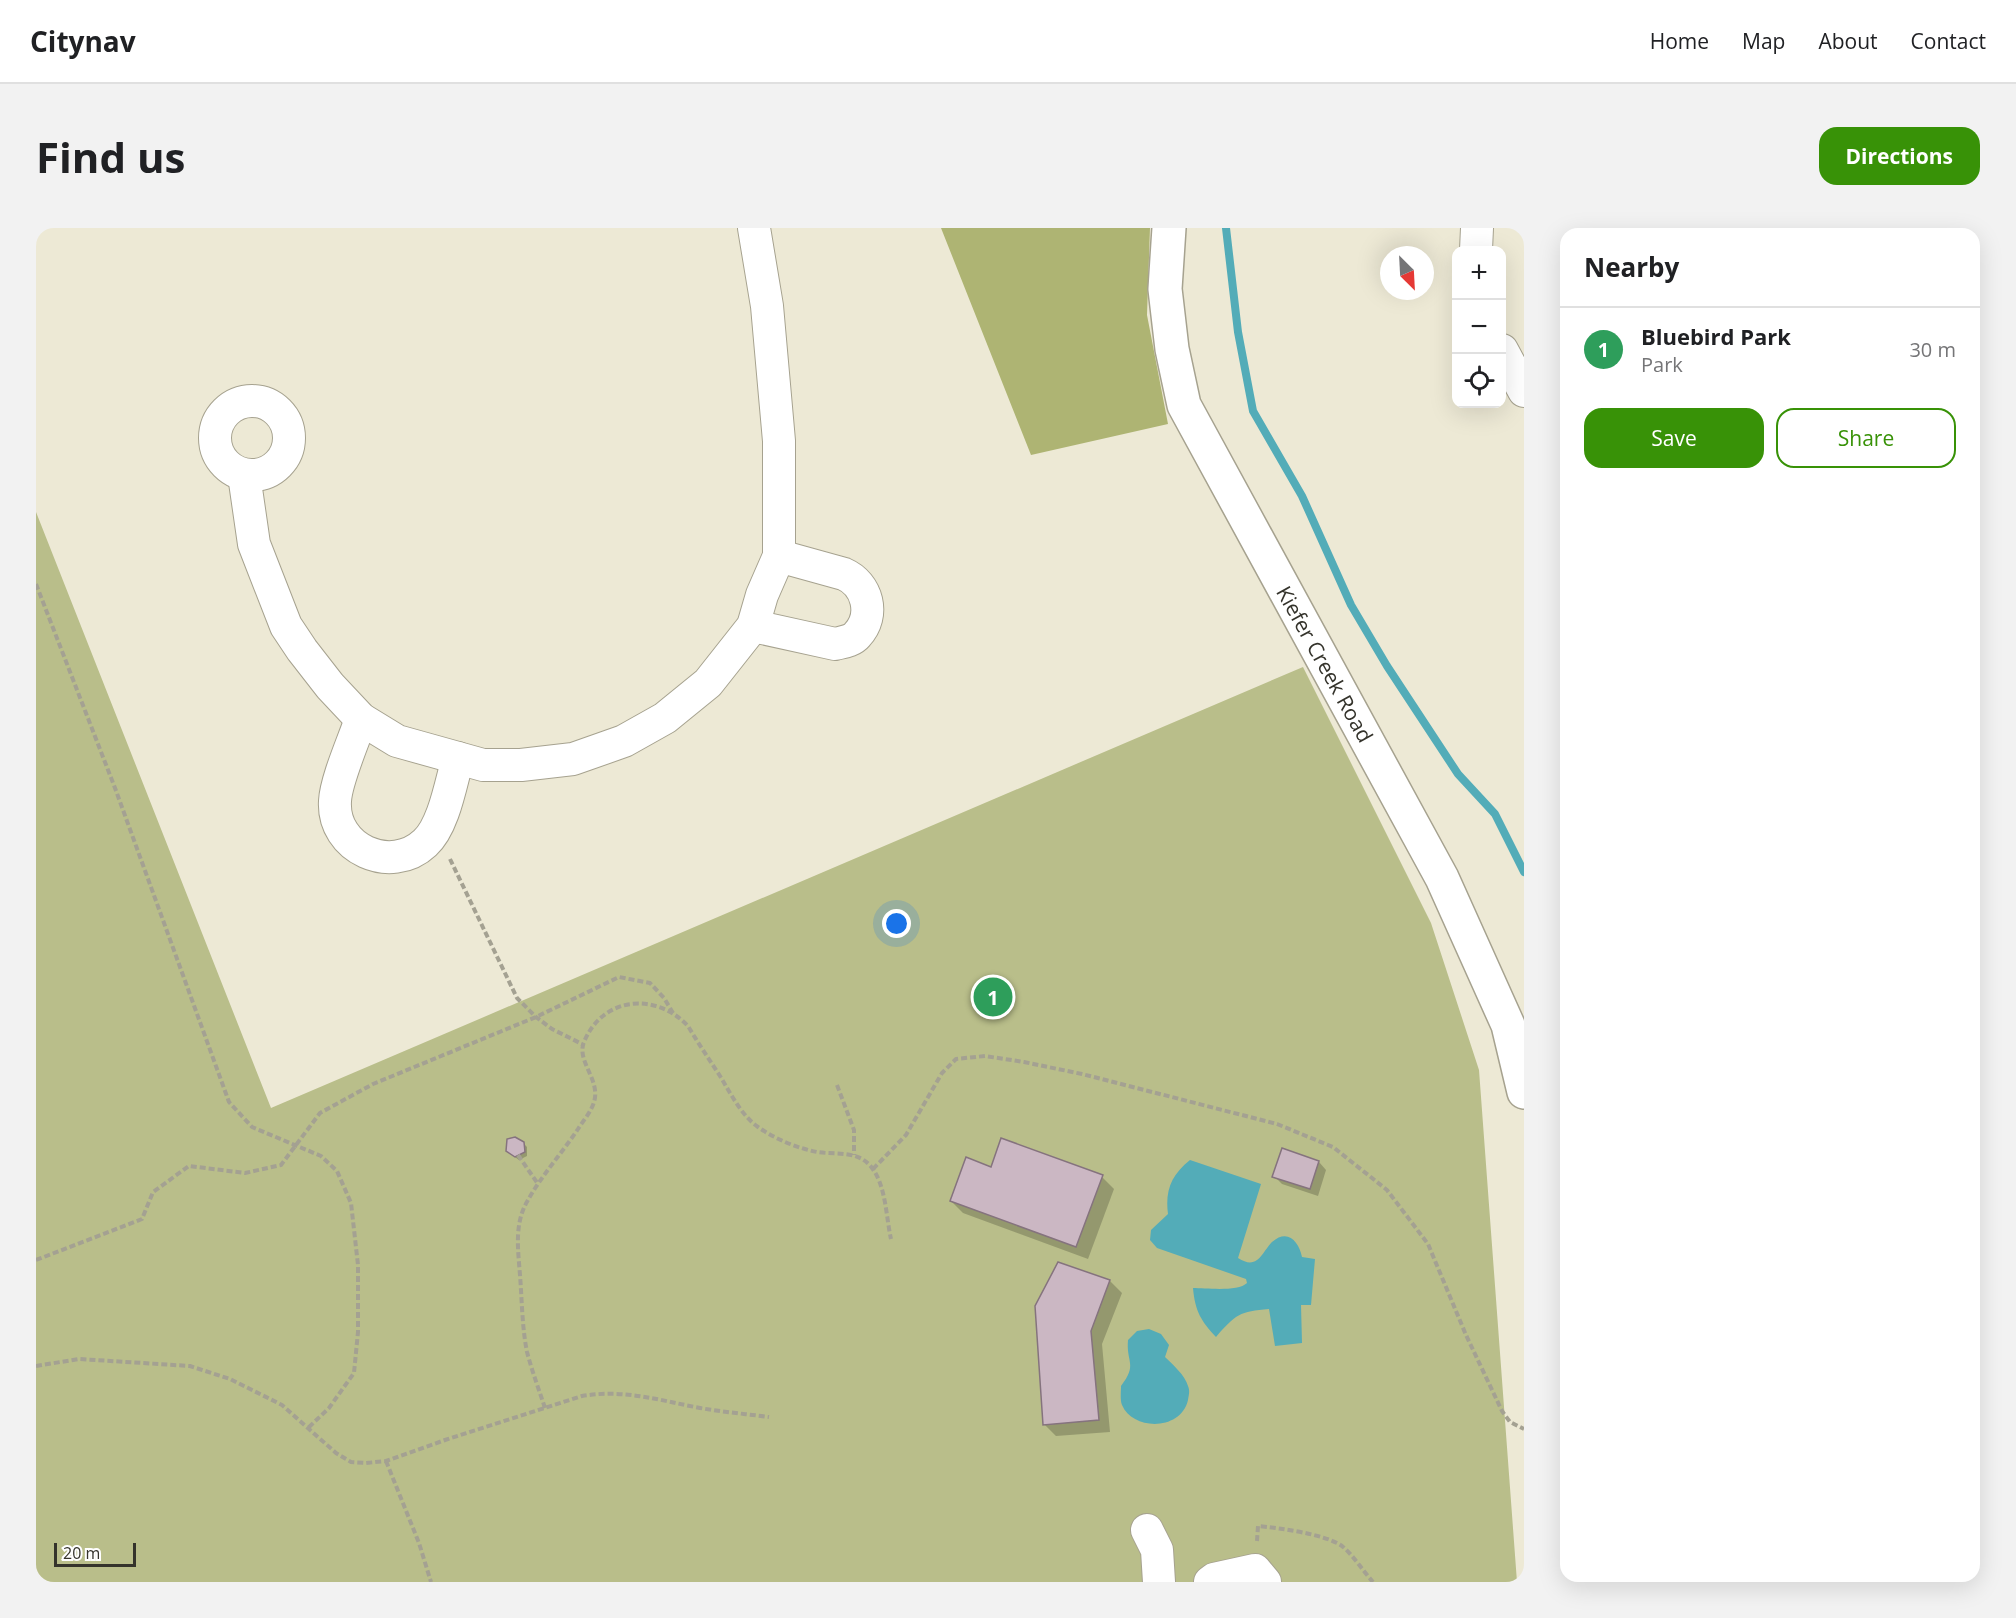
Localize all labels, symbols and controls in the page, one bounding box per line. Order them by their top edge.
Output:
text: Citynav [30,22,136,60]
text: Home [1650,27,1709,55]
text: Map [1742,27,1785,55]
text: About [1818,27,1878,55]
text: Contact [1911,27,1986,55]
button: Directions [1819,127,1980,185]
text: Find us [36,128,185,185]
north arrow [1380,246,1434,300]
map controls [1452,246,1506,408]
button: + [1452,246,1506,300]
text: Nearby [1584,249,1679,285]
button: − [1452,300,1506,354]
text: Bluebird Park [1641,321,1791,351]
text: 1 [1598,336,1609,363]
text: 30 m [1909,336,1956,363]
text: Park [1641,351,1683,378]
button: locate [1452,354,1506,408]
button: Save [1584,408,1764,468]
button: Share [1776,408,1956,468]
street label: Kiefer Creek Road [1270,581,1380,747]
your location [882,909,911,938]
pin: 1 [974,974,1012,1020]
scale bar [54,1540,136,1568]
text: 20 m [63,1542,100,1564]

